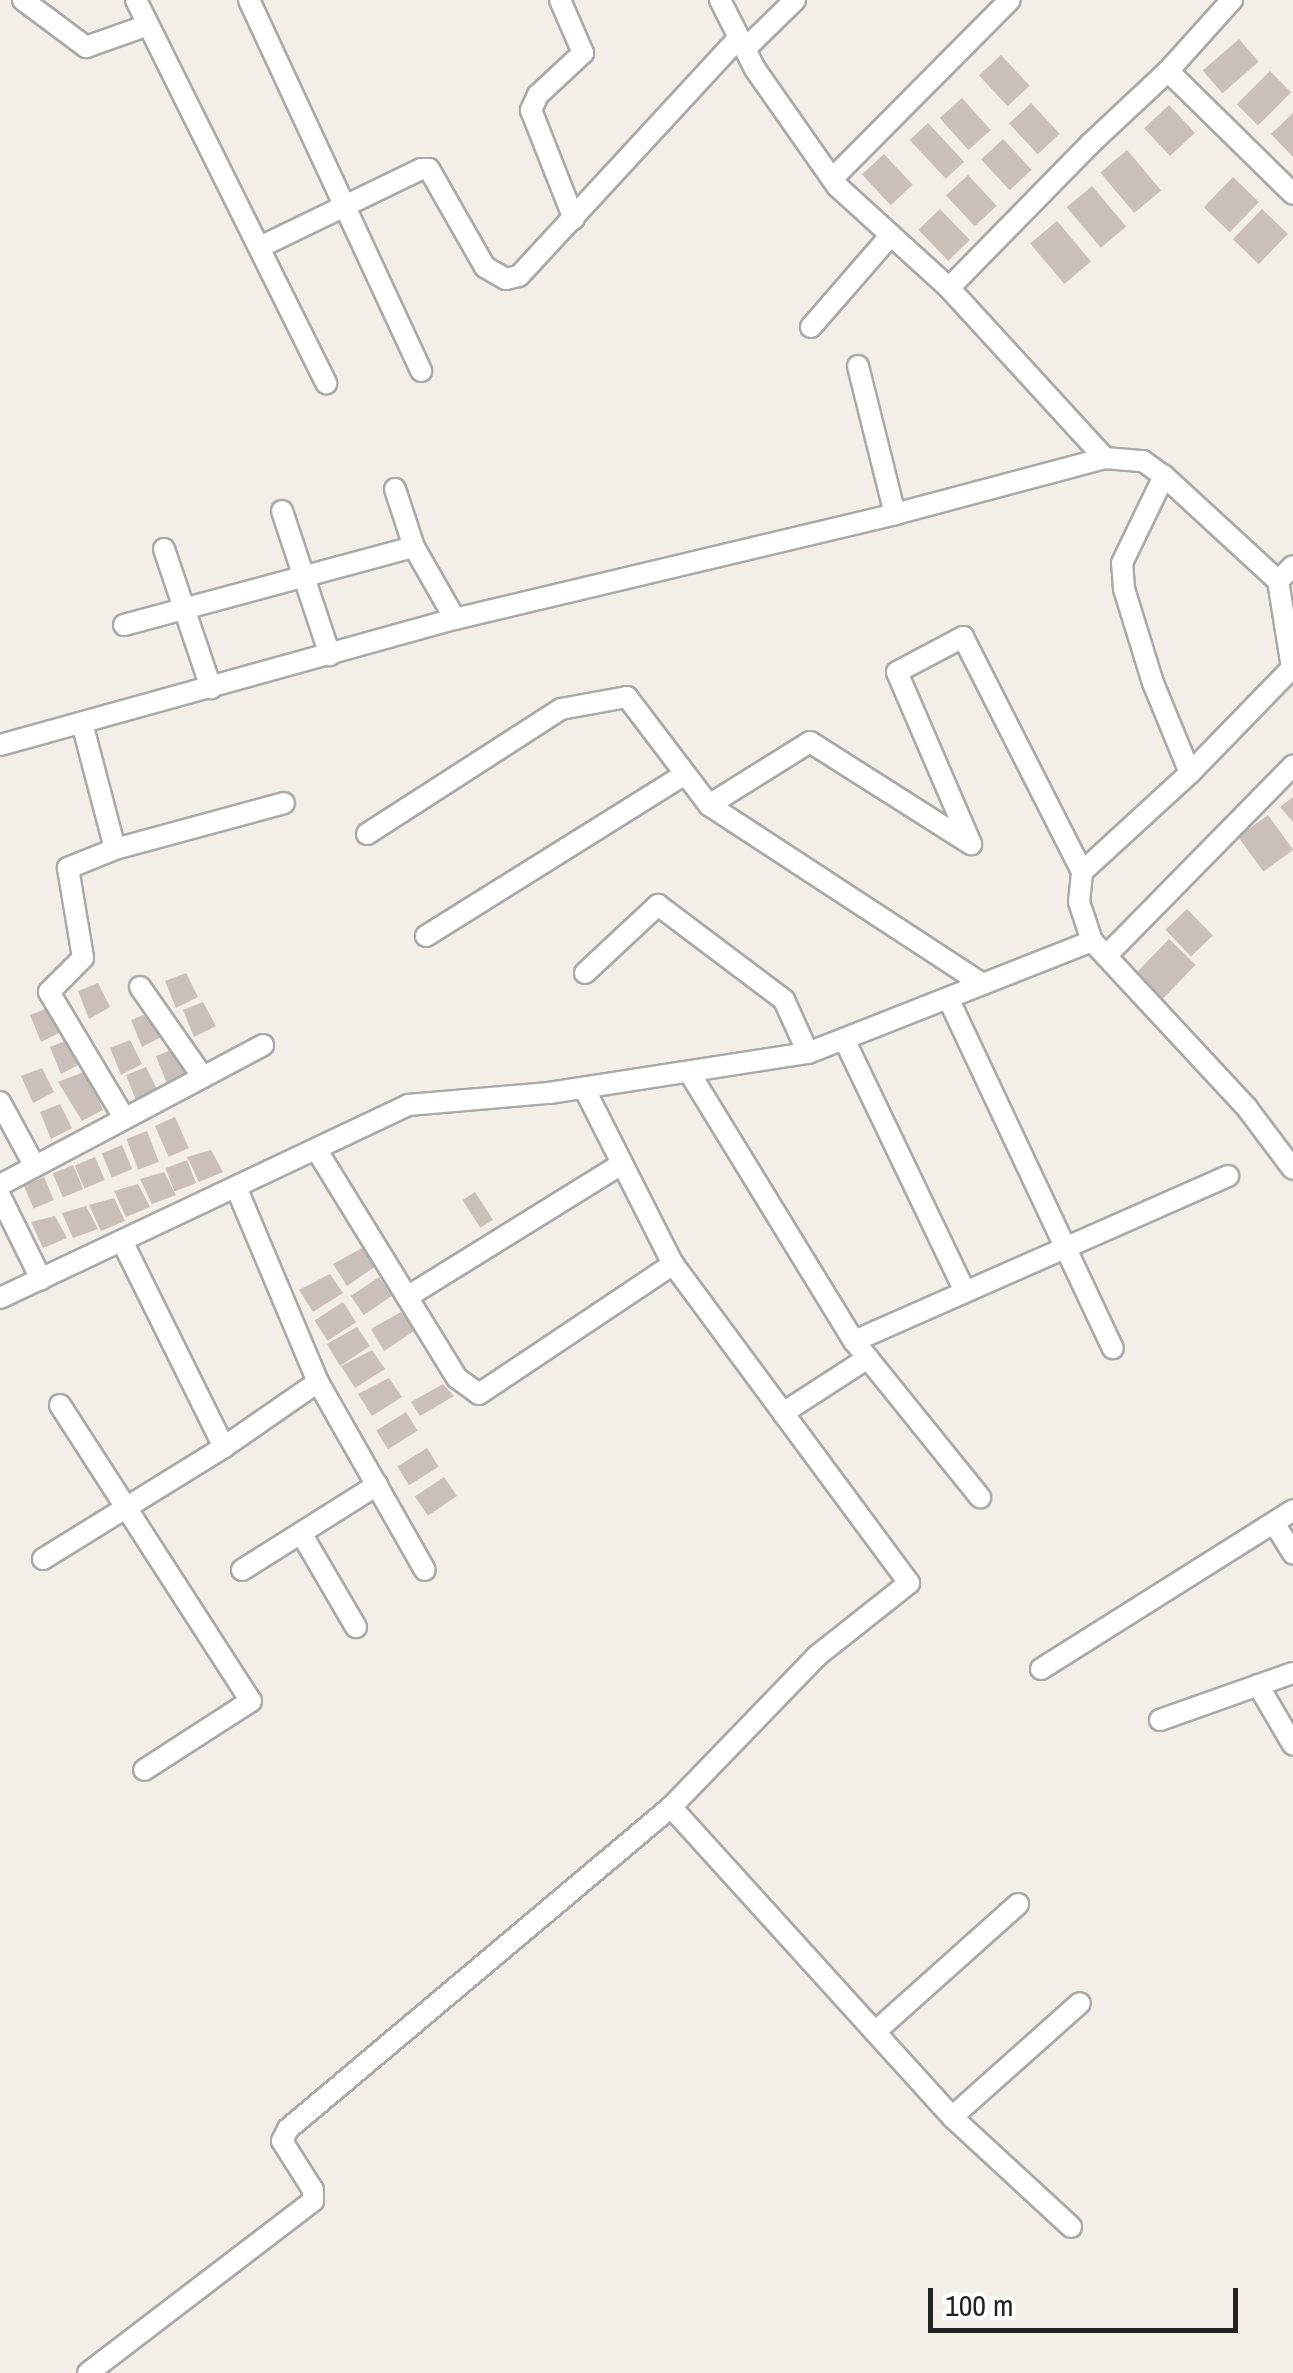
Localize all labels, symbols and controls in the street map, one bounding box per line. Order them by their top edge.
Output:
scale bar [933,2268,1243,2330]
text: 100 m [945,2285,1013,2325]

